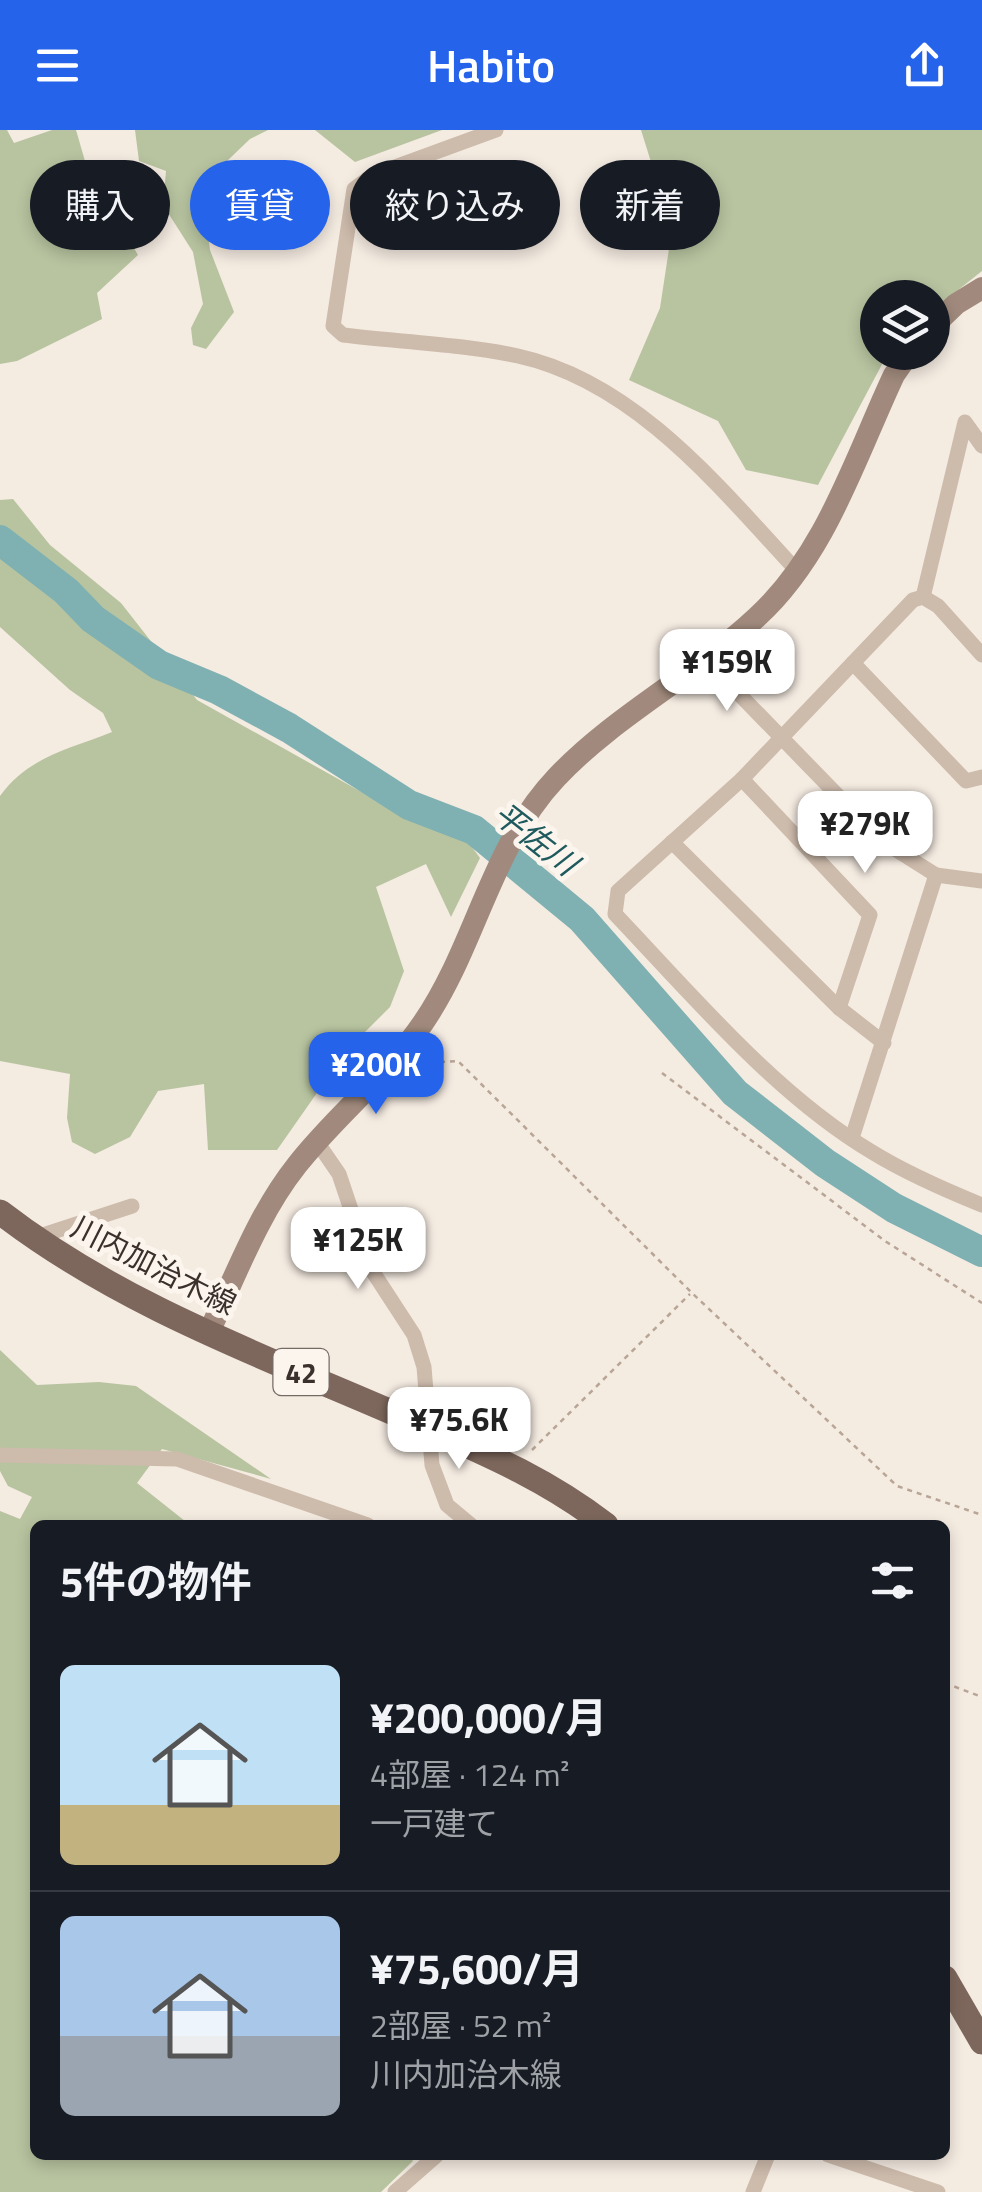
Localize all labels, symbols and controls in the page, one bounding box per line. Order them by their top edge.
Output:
text: Habito [427,31,555,99]
icon: menu [30,38,85,93]
icon: share [897,38,952,93]
chip: 購入 [30,160,170,250]
chip: 賃貸 [190,160,330,250]
chip: 絞り込み [350,160,560,250]
chip: 新着 [580,160,720,250]
map controls [860,280,950,370]
button: layers [860,280,950,370]
pin: ¥159K [657,629,797,714]
text: ¥159K [682,637,772,685]
water label: 平佐川 [483,790,591,888]
pin: ¥279K [795,791,935,876]
text: ¥279K [820,799,910,847]
pin: ¥200K [306,1032,446,1117]
text: ¥200K [331,1040,421,1088]
street label: 川内加治木線 [63,1204,245,1326]
pin: ¥125K [288,1207,428,1292]
text: ¥125K [313,1215,403,1263]
road number: 42 [274,1349,328,1395]
pin: ¥75.6K [378,1387,540,1472]
text: ¥75.6K [410,1395,508,1443]
text: 5件の物件 [60,1549,252,1613]
icon: filters [865,1553,920,1608]
text: ¥200,000/月 [370,1685,607,1749]
icon: home [140,1705,260,1825]
text: 4部屋 · 124 m² [370,1750,569,1798]
text: 一戸建て [370,1799,498,1847]
text: ¥75,600/月 [370,1936,584,2000]
icon: home [140,1956,260,2076]
text: 2部屋 · 52 m² [370,2001,552,2049]
text: 川内加治木線 [370,2050,562,2098]

